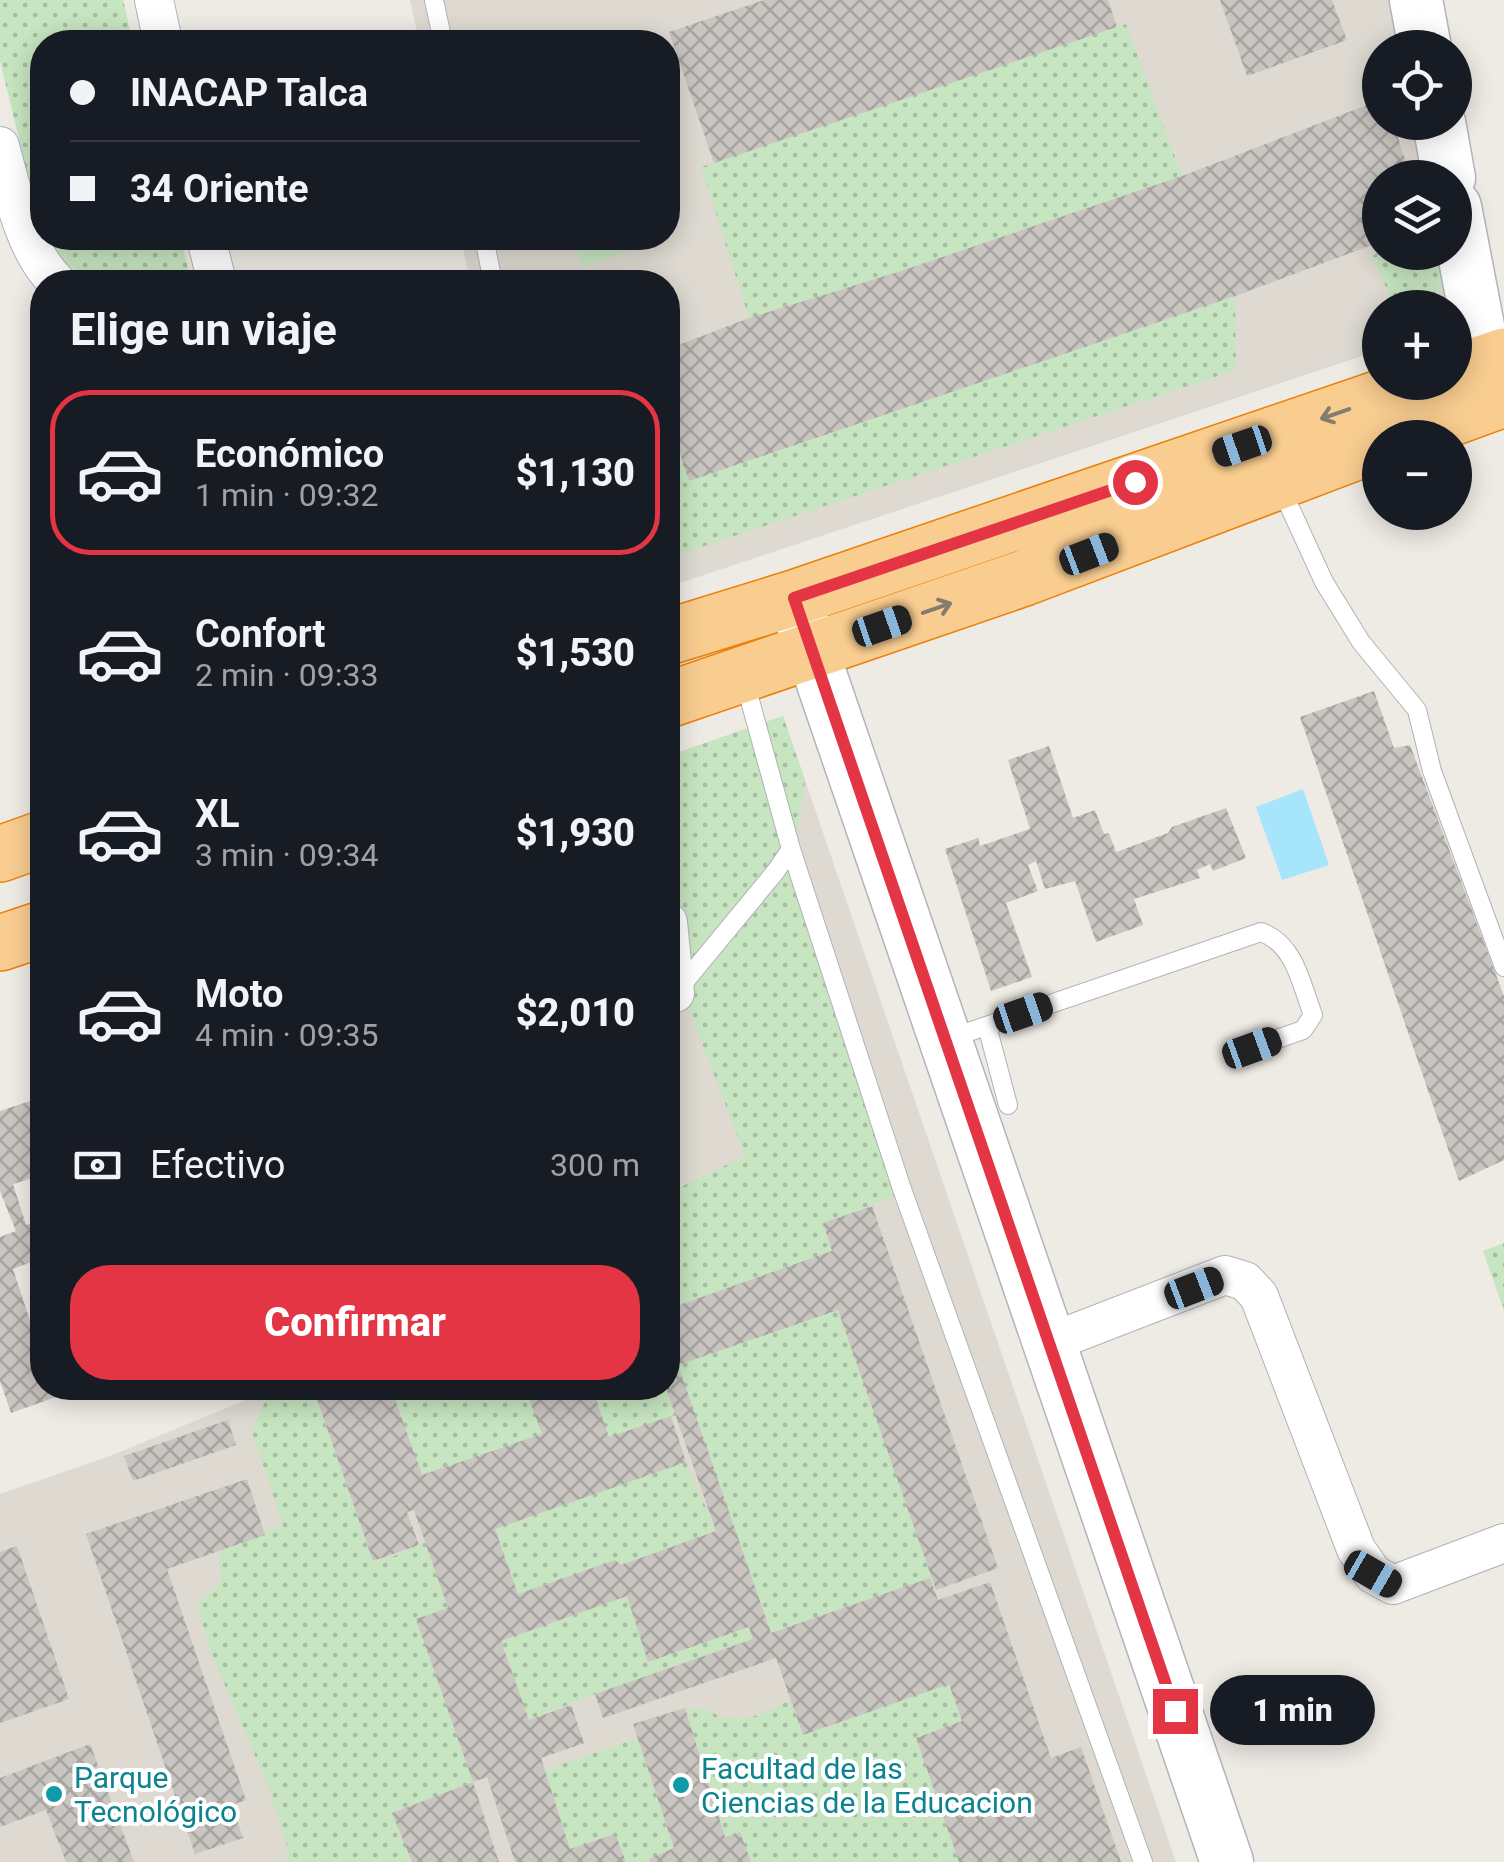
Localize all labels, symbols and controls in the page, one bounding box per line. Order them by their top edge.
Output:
map controls [1362,30,1472,530]
button: locate [1362,30,1472,140]
text: INACAP Talca [130,71,368,115]
button: layers [1362,160,1472,270]
text: 34 Oriente [130,167,308,211]
button: + [1362,290,1472,400]
text: Elige un viaje [70,303,337,356]
one-way arrow [1320,406,1351,424]
button: − [1362,420,1472,530]
car [1209,422,1275,470]
icon: car [75,428,165,518]
text: Económico [195,432,384,476]
text: $1,130 [516,451,635,495]
route start [1113,460,1158,505]
text: 1 min · 09:32 [195,476,378,514]
car [1056,529,1122,579]
one-way arrow [921,597,953,615]
car [849,602,915,650]
icon: car [75,608,165,698]
text: Confort [195,612,325,656]
text: $1,530 [516,631,635,675]
text: 2 min · 09:33 [195,656,378,694]
icon: car [75,788,165,878]
text: XL [195,792,240,836]
text: $1,930 [516,811,635,855]
text: 3 min · 09:34 [195,836,378,874]
icon: car [75,968,165,1058]
text: Moto [195,972,284,1016]
car [990,989,1056,1037]
text: $2,010 [516,991,635,1035]
text: 4 min · 09:35 [195,1016,378,1054]
car [1219,1024,1285,1072]
icon: cash [70,1138,125,1193]
text: Efectivo [150,1143,286,1187]
text: 300 m [550,1146,640,1184]
car [1161,1263,1227,1313]
button: Confirmar [70,1265,640,1380]
car [1340,1546,1406,1602]
callout: 1 min [1210,1676,1375,1746]
route end [1153,1689,1198,1734]
text: 1 min [1252,1691,1333,1729]
place label: Facultad de las Ciencias de la Educacion [701,1751,1033,1820]
place label: Parque Tecnológico [74,1760,237,1829]
marker: Facultad de las Ciencias de la Educacion [670,1774,692,1796]
marker: Parque Tecnológico [43,1783,65,1805]

